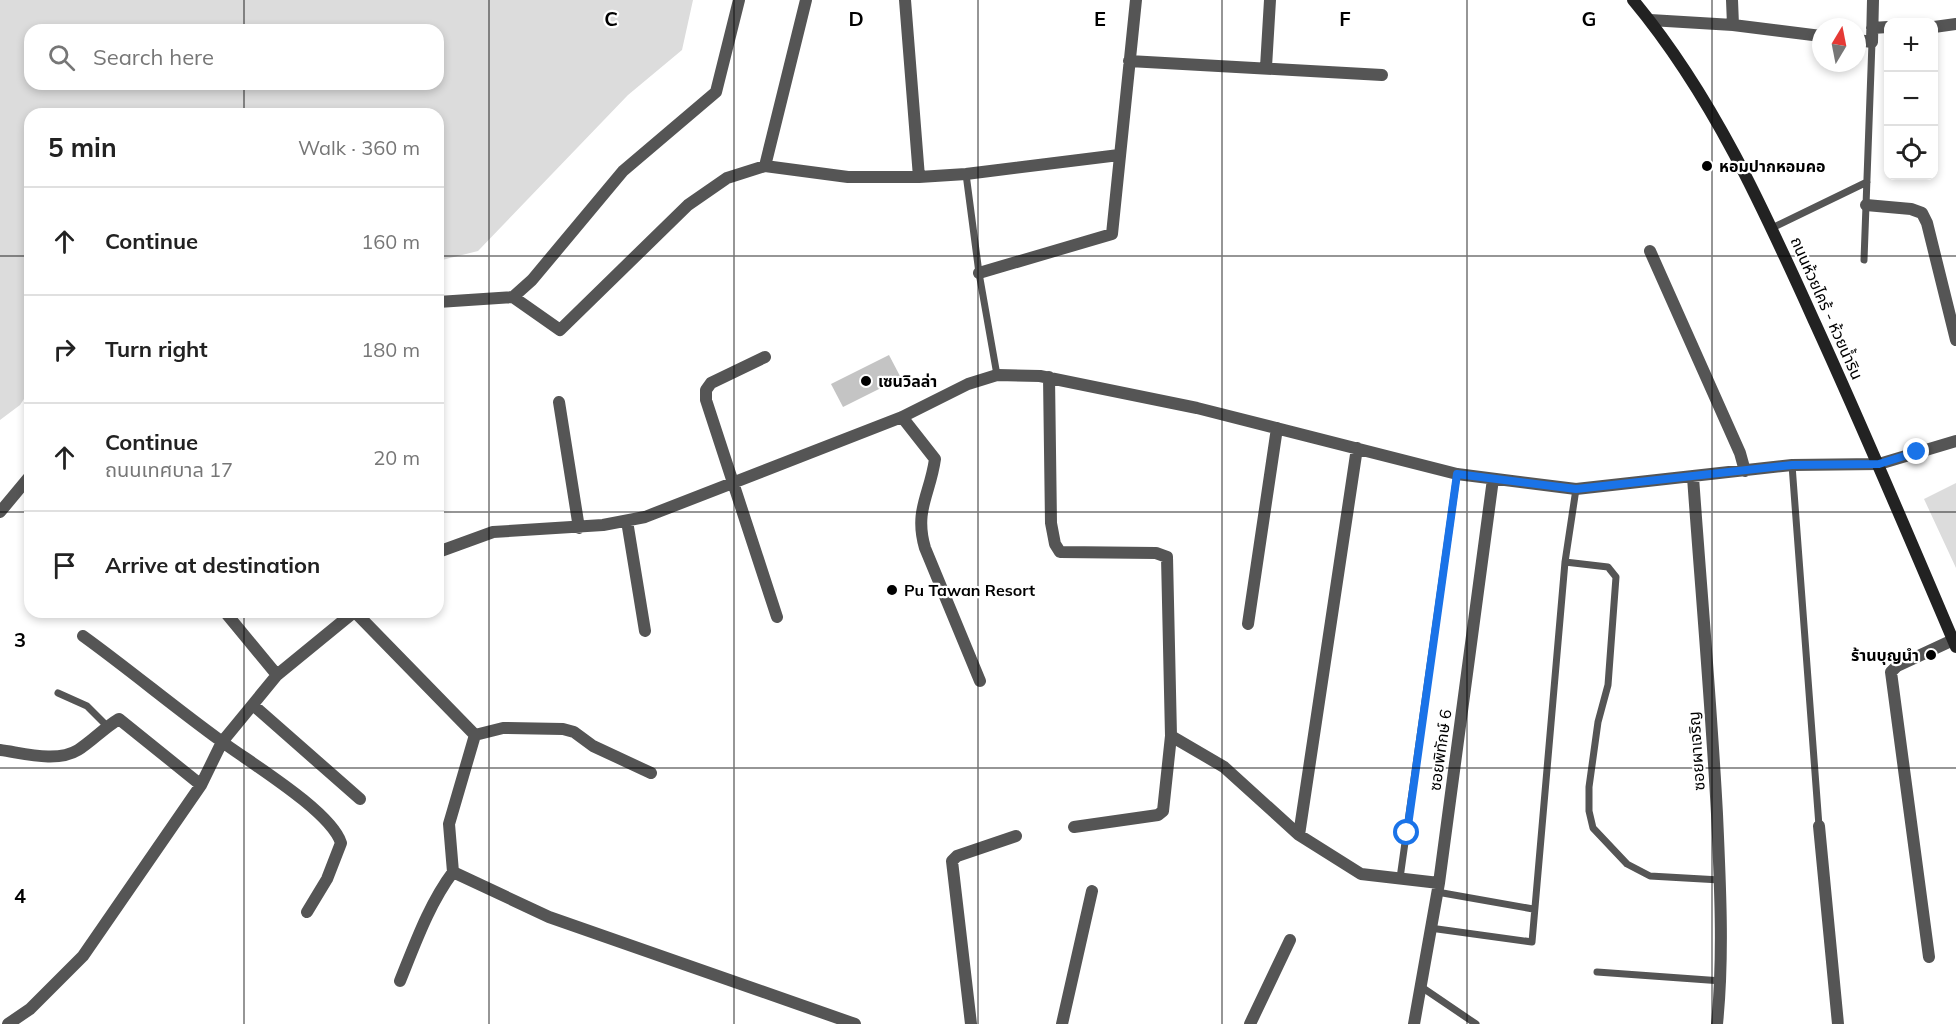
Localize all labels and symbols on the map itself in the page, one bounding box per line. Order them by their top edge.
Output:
text: C [604,6,618,31]
text: D [848,6,864,31]
text: E [1094,6,1106,31]
text: F [1339,6,1351,31]
text: G [1582,6,1596,31]
north arrow [1812,18,1866,72]
place label: หอมปากหอมคอ [1719,156,1825,176]
marker: หอมปากหอมคอ [1700,159,1714,173]
street label: ถนนห้วยไคร้ - ห้วยน้ำริน [1786,233,1868,383]
place label: เซนวิลล่า [878,371,937,391]
marker: เซนวิลล่า [859,374,873,388]
route end [1903,438,1929,464]
place label: Pu Tawan Resort [904,580,1035,600]
marker: Pu Tawan Resort [885,583,899,597]
text: 3 [14,627,26,652]
place label: ร้านบุญนำ [1851,645,1919,665]
marker: ร้านบุญนำ [1924,648,1938,662]
street label: ซอยพิทักษ์ 6 [1424,708,1456,792]
street label: ซอยผาเจริญ [1683,711,1709,791]
route start [1393,819,1419,845]
text: 4 [14,883,26,908]

